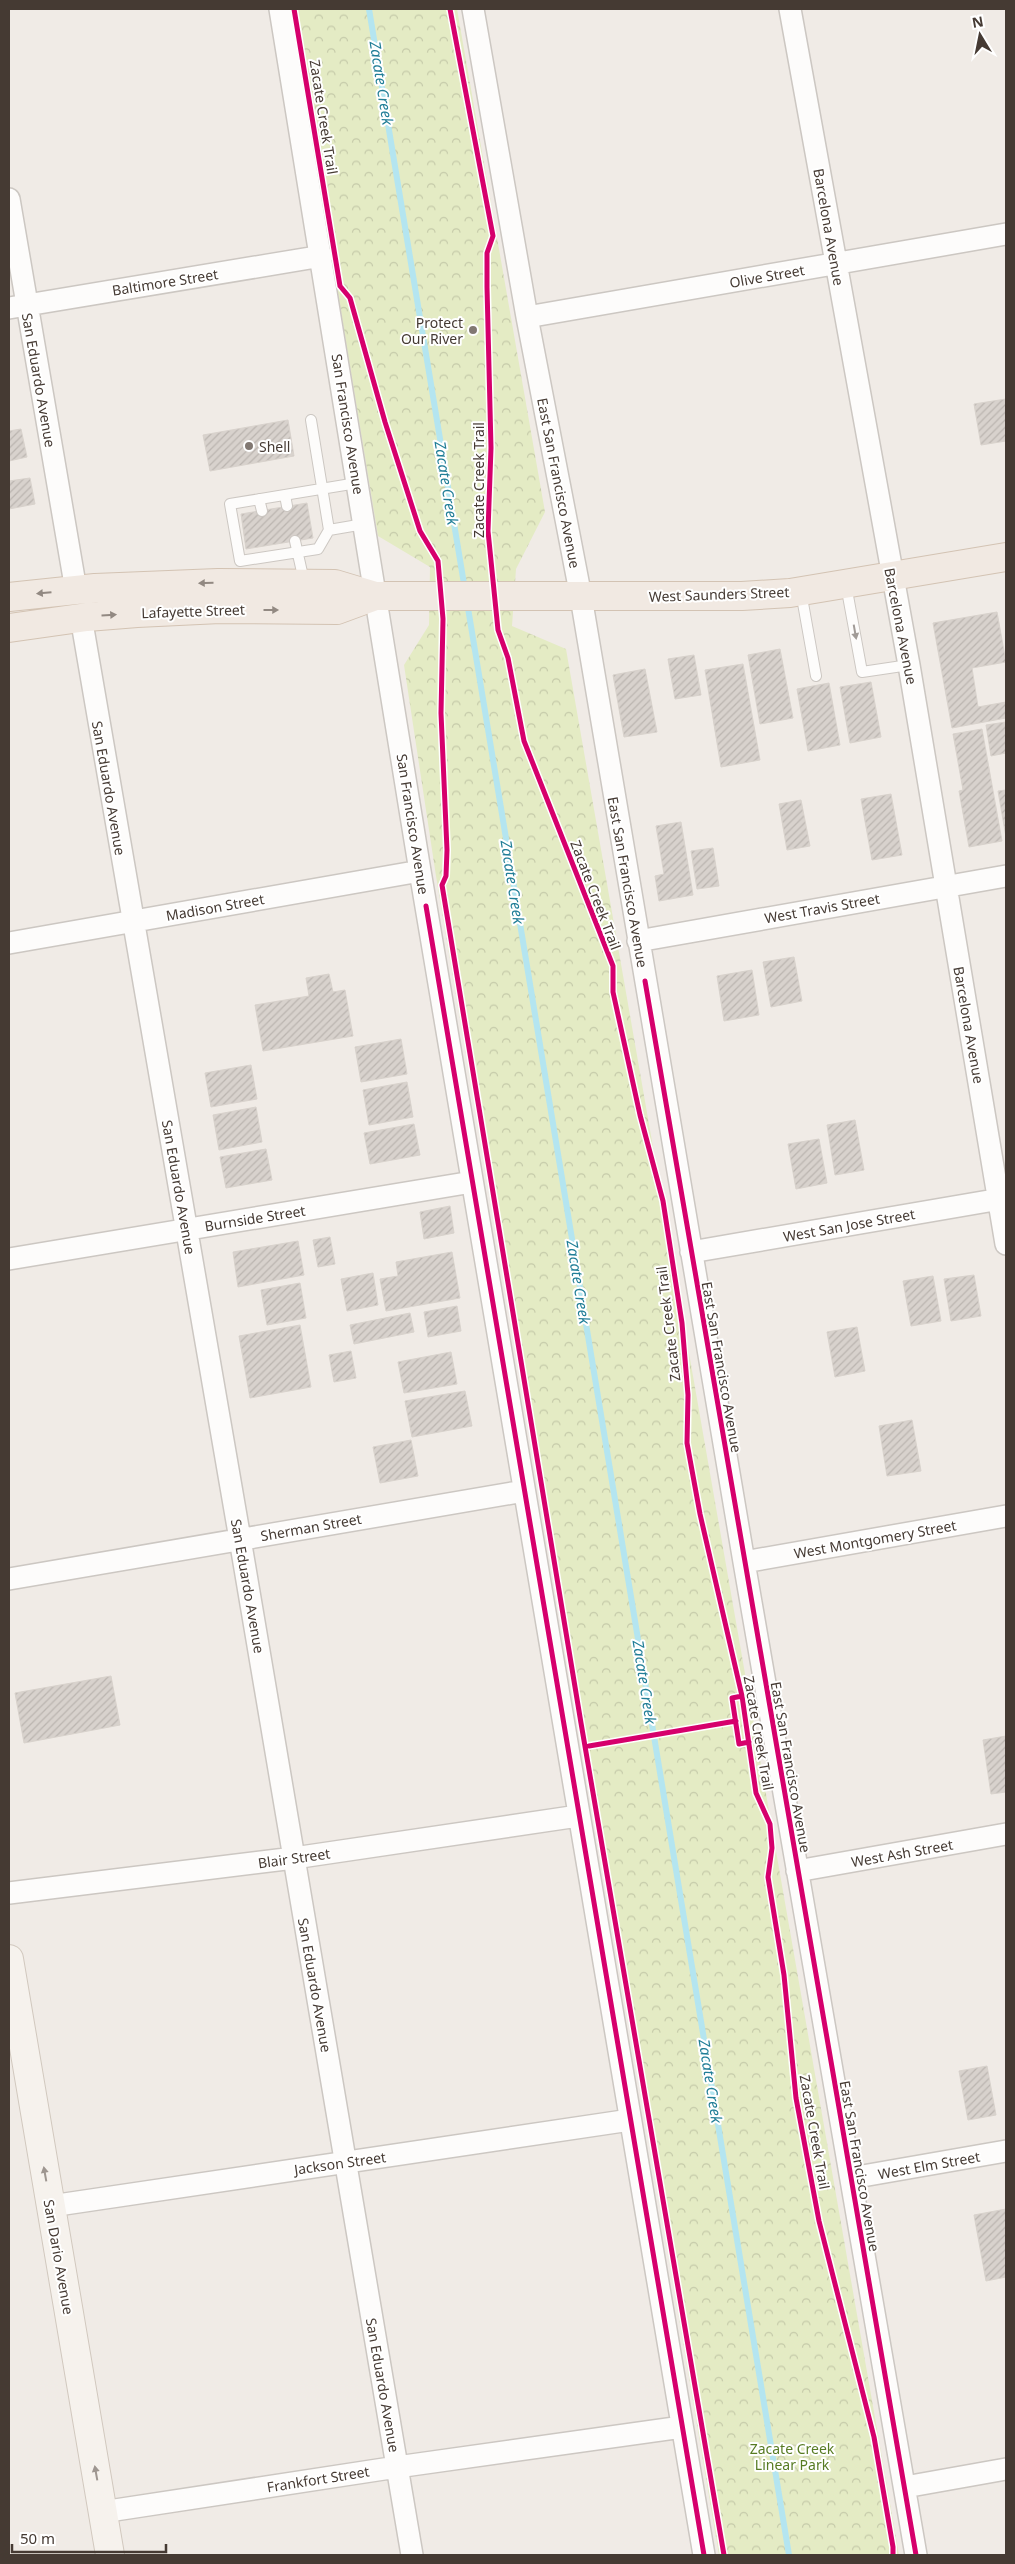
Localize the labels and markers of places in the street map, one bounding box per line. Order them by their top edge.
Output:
place label: Protect Our River [401,313,463,348]
marker: Protect Our River [467,324,479,336]
place label: Shell [259,437,290,456]
marker: Shell [243,440,255,452]

